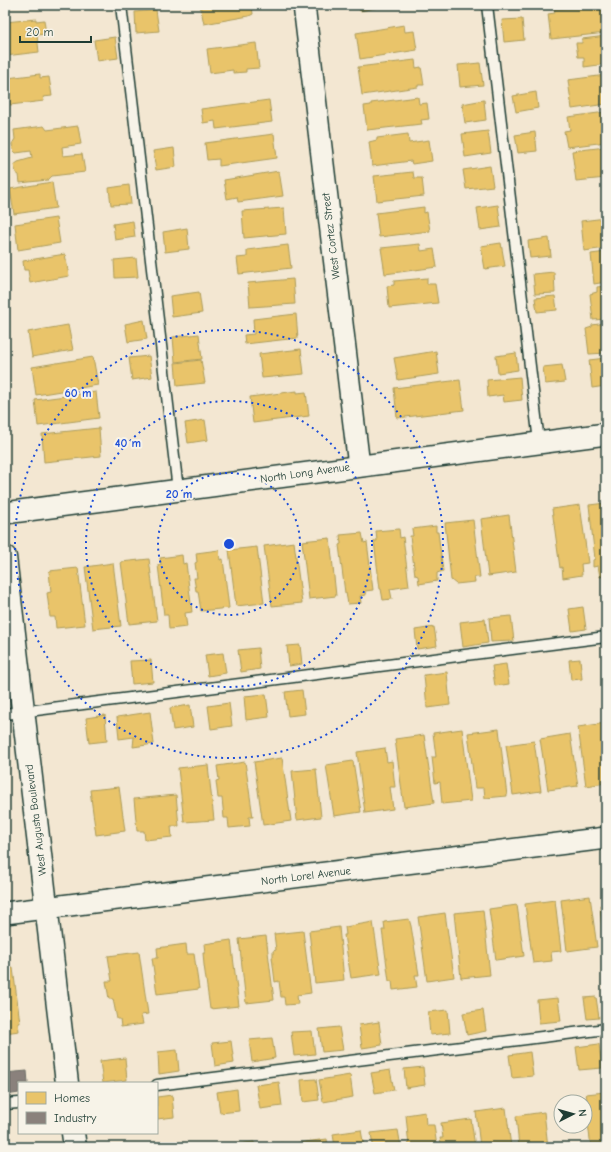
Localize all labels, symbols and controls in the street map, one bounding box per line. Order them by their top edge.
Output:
scale bar [20,18,91,44]
text: 20 m [26,25,54,39]
street label: West Cortez Street [319,191,343,280]
text: 60 m [65,386,91,400]
text: 40 m [115,436,141,450]
street label: North Long Avenue [259,460,351,486]
text: 20 m [166,487,192,501]
centre of rings [222,537,236,551]
street label: West Augusta Boulevard [23,763,49,876]
street label: North Lorel Avenue [260,864,352,888]
legend [18,1082,158,1134]
text: Homes [54,1091,90,1105]
north arrow [553,1094,593,1134]
text: N [576,1109,589,1117]
text: Industry [54,1111,97,1125]

